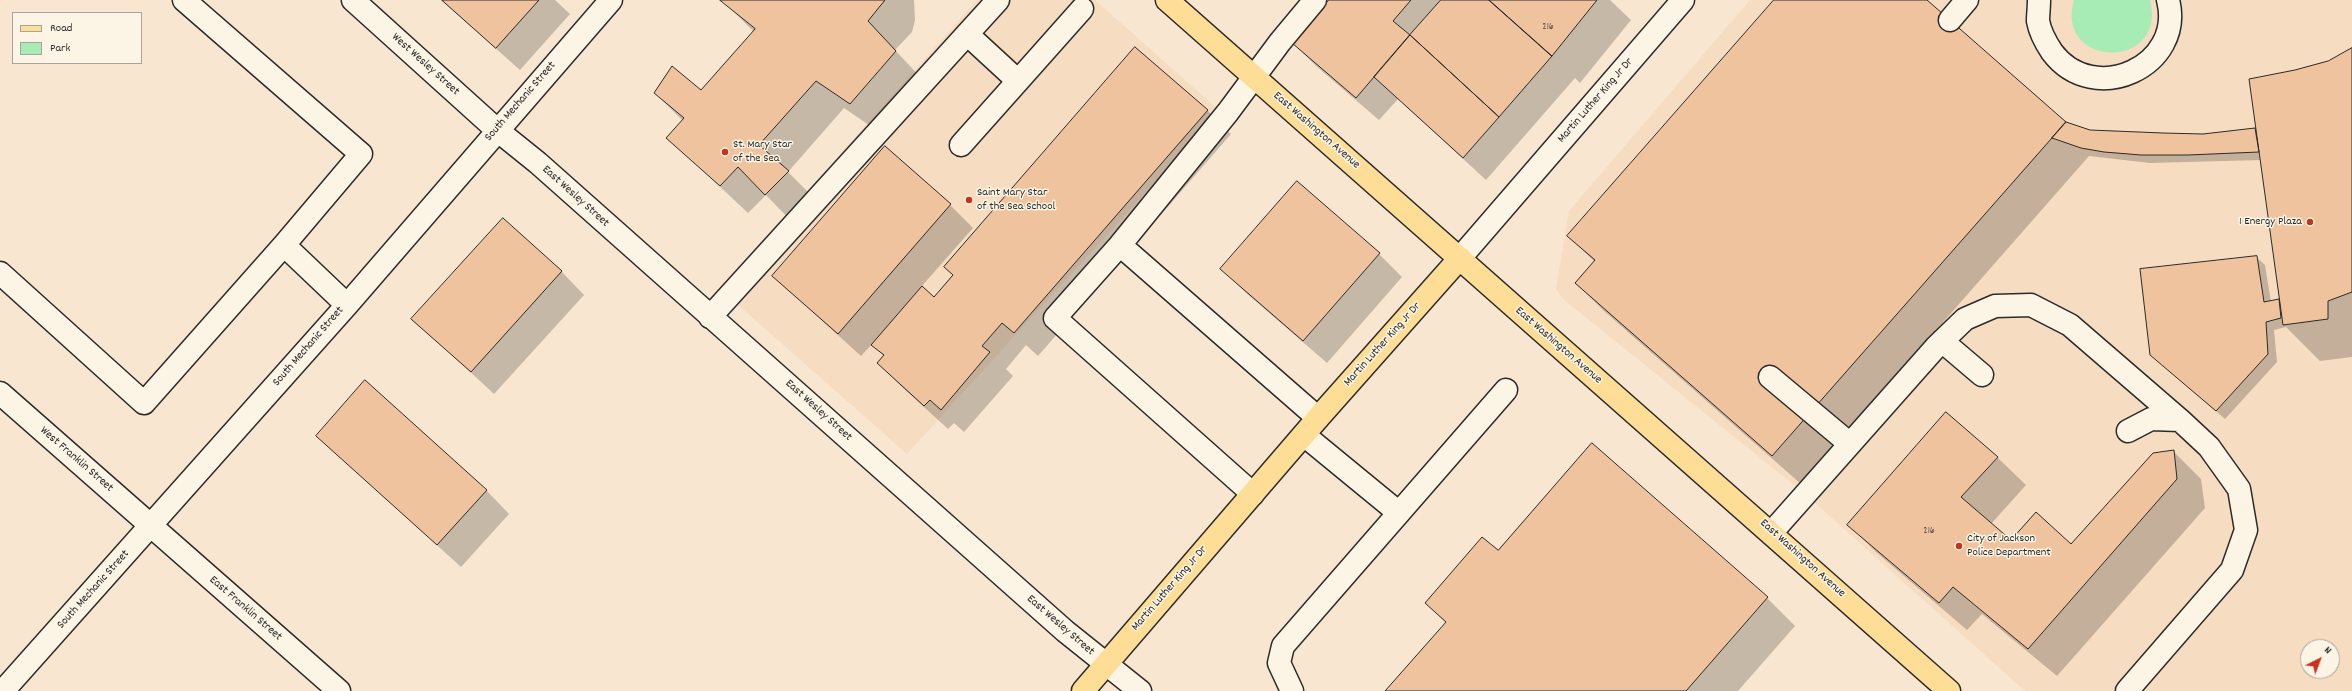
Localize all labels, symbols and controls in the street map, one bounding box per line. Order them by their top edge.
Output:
legend [12,12,142,64]
text: Road [50,20,72,37]
house number: 216 [1542,22,1554,34]
street label: West Wesley Street [388,31,462,99]
text: Park [50,40,70,57]
street label: Martin Luther King Jr Dr [1555,56,1637,146]
street label: South Mechanic Street [482,59,560,145]
street label: East Washington Avenue [1270,89,1362,173]
place label: St. Mary Star of the Sea [733,138,792,166]
marker: St. Mary Star of the Sea [720,147,730,157]
street label: East Wesley Street [538,163,612,231]
place label: Saint Mary Star of the Sea School [977,186,1055,214]
marker: Saint Mary Star of the Sea School [964,195,974,205]
place label: 1 Energy Plaza [2239,215,2302,229]
marker: 1 Energy Plaza [2305,217,2315,227]
street label: Martin Luther King Jr Dr [1342,300,1424,390]
street label: South Mechanic Street [270,304,348,390]
street label: East Washington Avenue [1512,304,1604,388]
street label: East Wesley Street [781,377,855,445]
street label: West Franklin Street [36,424,116,496]
street label: East Washington Avenue [1756,517,1848,601]
house number: 216 [1923,526,1935,538]
place label: City of Jackson Police Department [1967,532,2051,560]
marker: City of Jackson Police Department [1954,541,1964,551]
street label: Martin Luther King Jr Dr [1129,544,1211,634]
street label: South Mechanic Street [55,548,133,632]
street label: East Franklin Street [206,573,284,645]
street label: East Wesley Street [1023,593,1097,659]
north arrow [2300,639,2340,679]
text: N [2320,643,2335,659]

